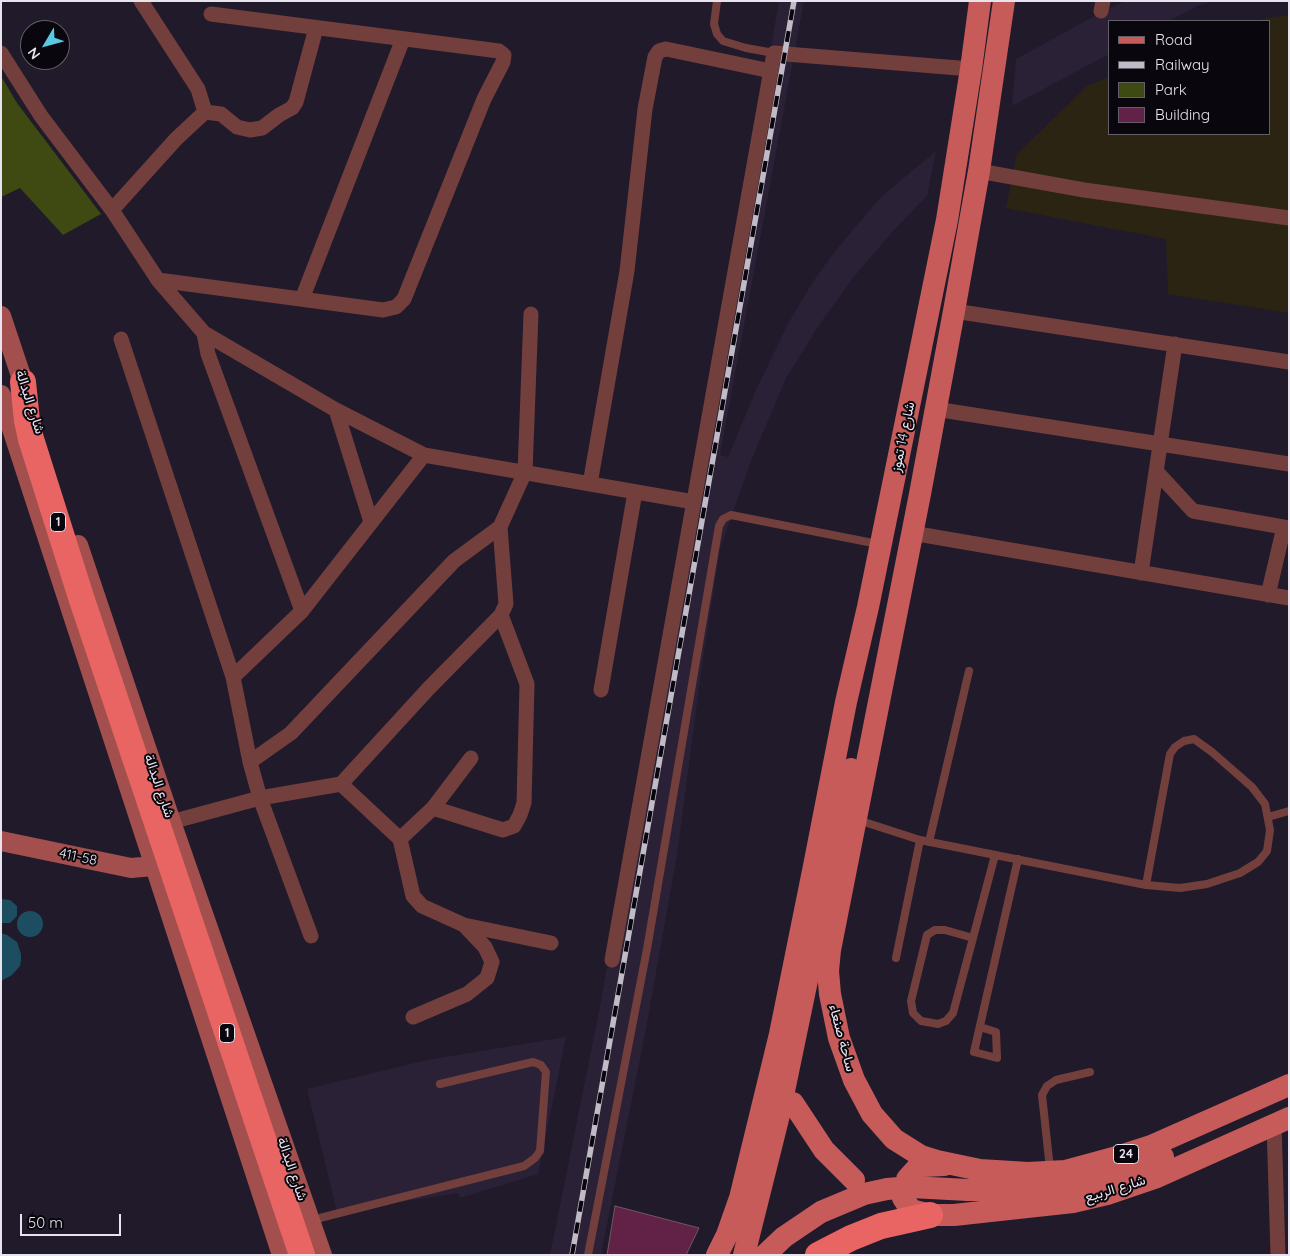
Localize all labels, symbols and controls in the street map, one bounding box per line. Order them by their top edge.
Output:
north arrow [20,20,70,70]
legend [1108,20,1270,135]
text: Road [1155,30,1192,49]
text: N [24,44,44,63]
text: Railway [1155,55,1210,74]
text: Park [1155,80,1187,99]
text: Building [1155,105,1210,124]
street label: شارع البدالة [12,368,48,436]
street label: شارع 14 تموز [887,400,919,474]
road number: 1 [50,512,66,532]
street label: شارع البدالة [140,752,178,820]
street label: 411-58 [58,845,98,869]
street label: ساحة صنعاء [825,1003,859,1073]
road number: 1 [220,1024,234,1042]
street label: شارع البدالة [273,1135,311,1203]
road number: 24 [1114,1144,1138,1164]
street label: شارع الربيع [1083,1172,1147,1206]
scale bar [22,1204,124,1236]
text: 50 m [28,1213,63,1232]

